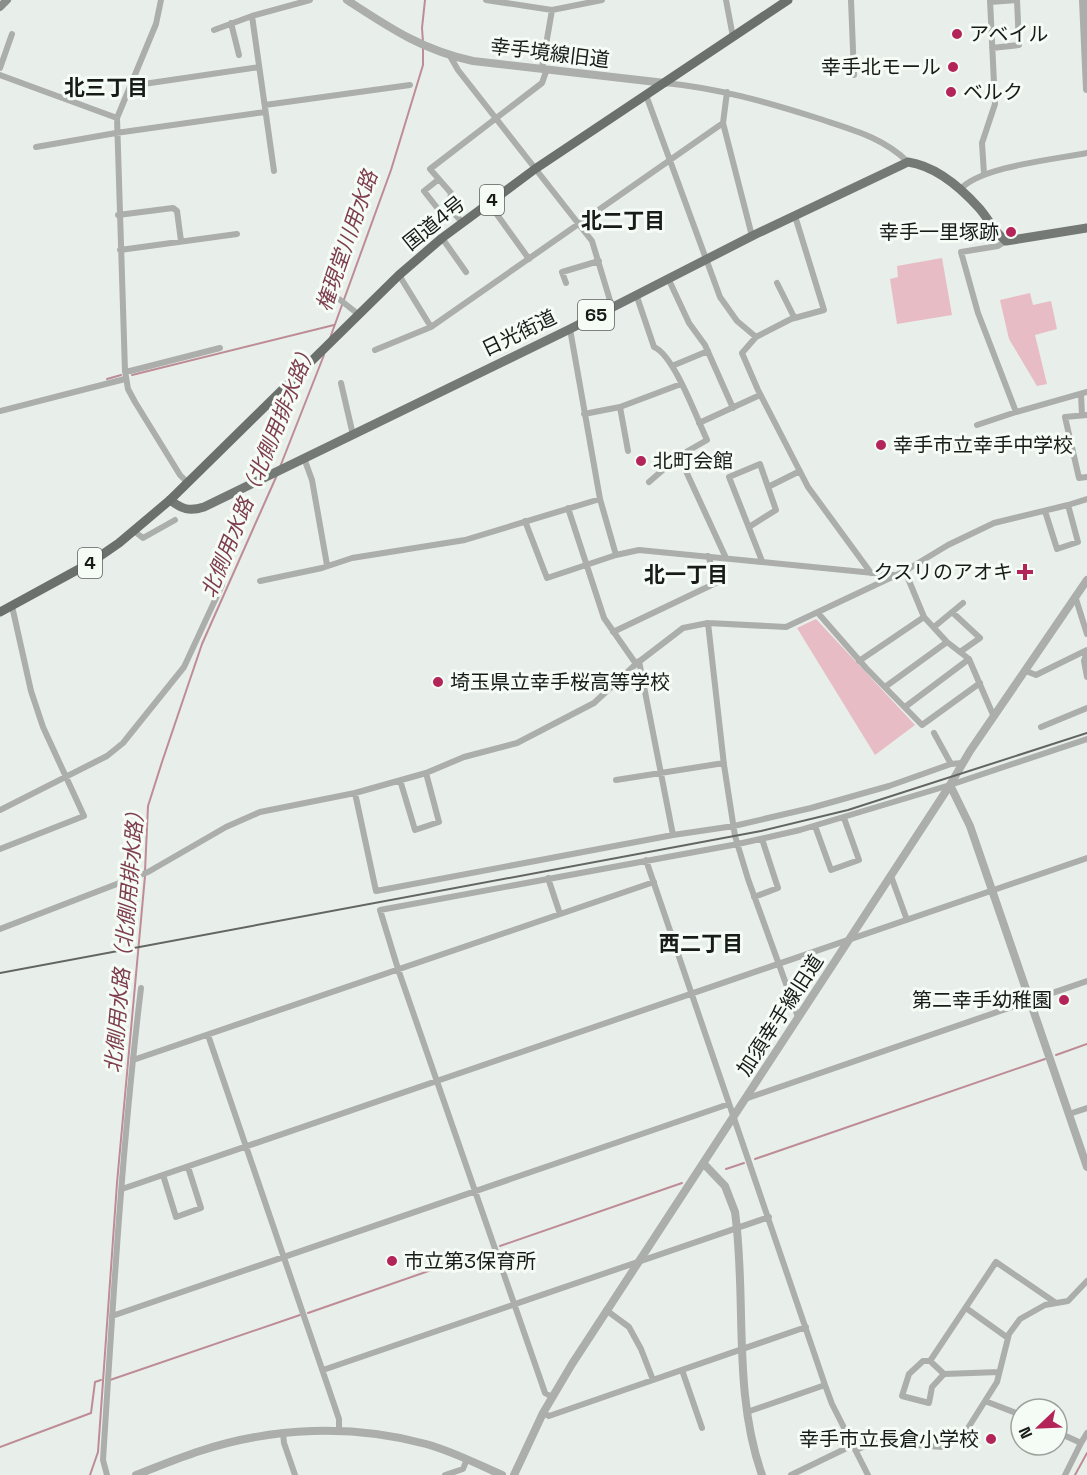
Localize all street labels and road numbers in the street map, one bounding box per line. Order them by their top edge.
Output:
street label: 幸手境線旧道 [489,33,611,73]
road number: 4 [480,185,504,215]
street label: 国道4号 [398,190,470,256]
road number: 65 [578,300,614,330]
street label: 日光街道 [477,304,561,362]
road number: 4 [78,548,102,578]
street label: 加須幸手線旧道 [731,949,829,1081]

